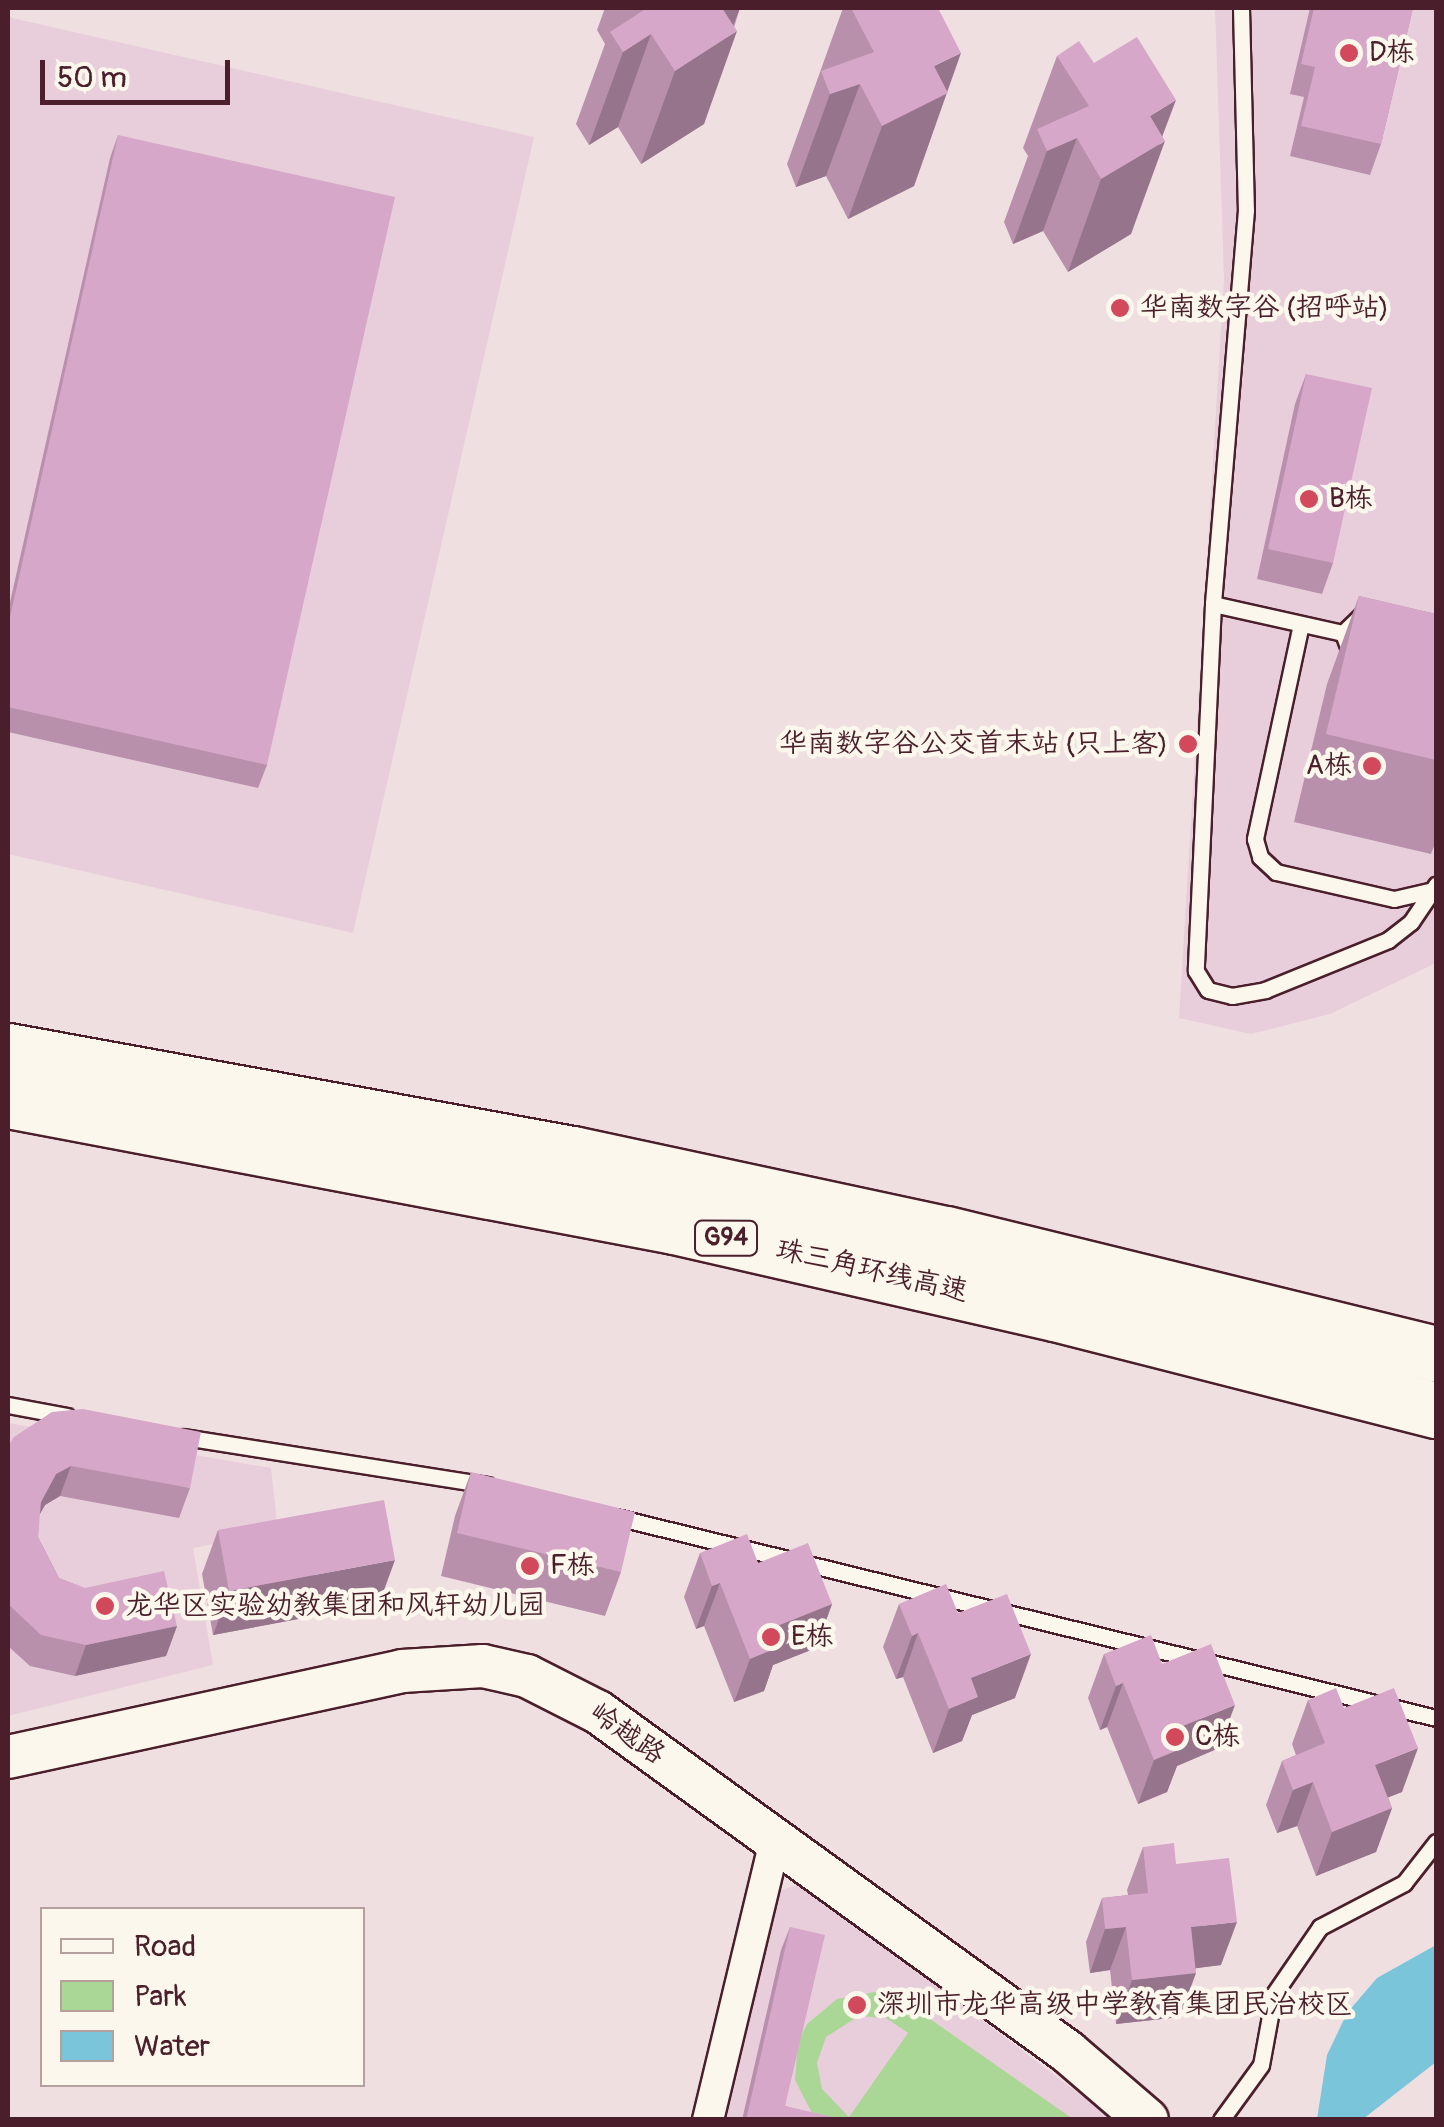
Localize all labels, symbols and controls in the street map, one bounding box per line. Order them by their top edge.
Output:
place label: D栋 [1369,36,1415,70]
scale bar [45,40,235,102]
marker: D栋 [1338,42,1360,64]
text: 50 m [57,59,127,96]
place label: 华南数字谷 (招呼站) [1140,291,1389,325]
marker: 华南数字谷 (招呼站) [1109,297,1131,319]
place label: B栋 [1329,482,1373,516]
marker: B栋 [1298,488,1320,510]
place label: 华南数字谷公交首末站 (只上客) [779,727,1168,761]
marker: 华南数字谷公交首末站 (只上客) [1177,733,1199,755]
place label: A栋 [1306,749,1352,783]
marker: A栋 [1361,755,1383,777]
road number: G94 [694,1218,758,1258]
street label: 珠三角环线高速 [773,1233,971,1309]
place label: F栋 [550,1549,595,1583]
marker: F栋 [519,1555,541,1577]
place label: 龙华区实验幼教集团和风轩幼儿园 [125,1589,545,1623]
marker: 龙华区实验幼教集团和风轩幼儿园 [94,1595,116,1617]
place label: E栋 [791,1620,834,1654]
marker: E栋 [760,1626,782,1648]
street label: 岭越路 [583,1696,671,1772]
place label: C栋 [1195,1720,1240,1754]
marker: C栋 [1164,1726,1186,1748]
legend [40,1907,365,2087]
text: Road [134,1928,196,1965]
text: Park [134,1978,187,2015]
place label: 深圳市龙华高级中学教育集团民治校区 [877,1988,1353,2022]
marker: 深圳市龙华高级中学教育集团民治校区 [846,1994,868,2016]
text: Water [134,2028,210,2065]

